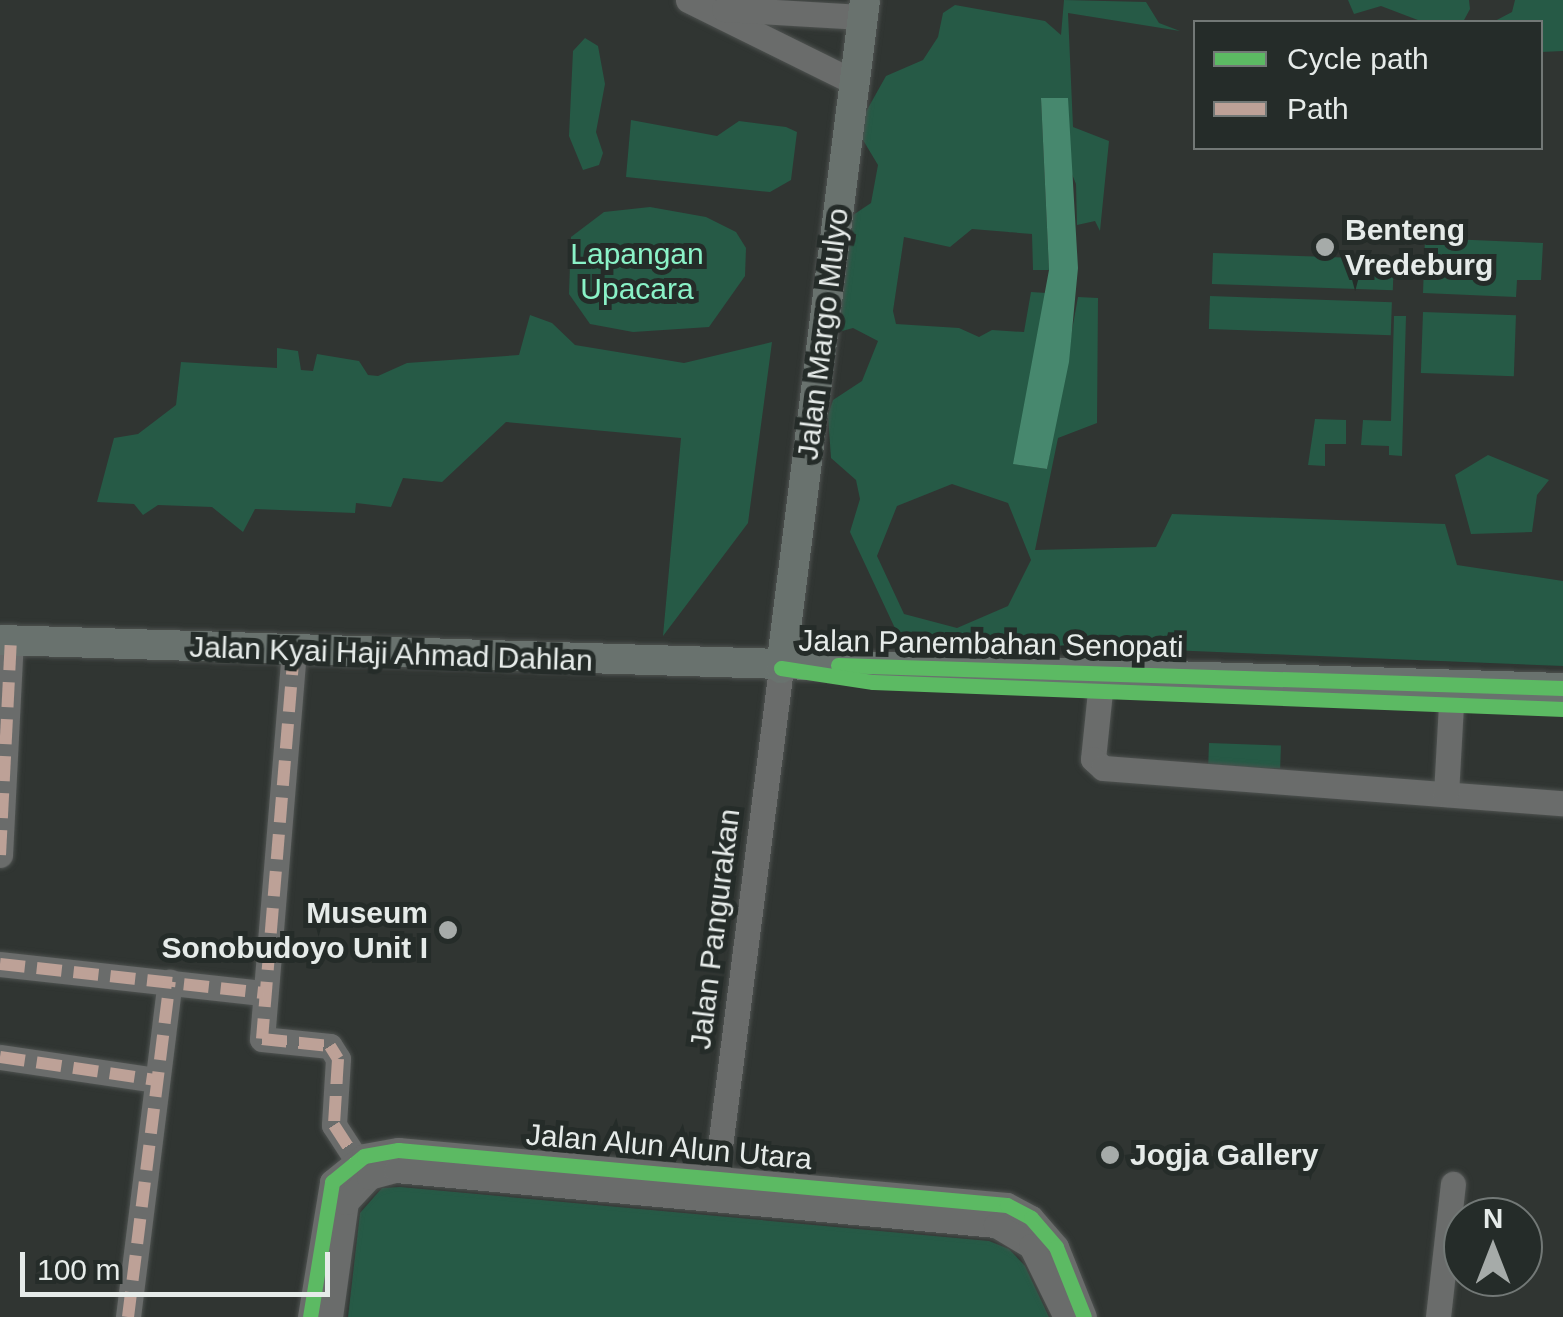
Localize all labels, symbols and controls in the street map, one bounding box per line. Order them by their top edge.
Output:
legend [1193,20,1543,150]
text: Cycle path [1287,42,1429,75]
text: Path [1287,92,1349,125]
street label: Jalan Margo Mulyo [790,206,856,462]
place label: Benteng Vredeburg [1345,212,1493,282]
park label: Lapangan Upacara [570,236,704,306]
marker: Benteng Vredeburg [1314,236,1336,258]
street label: Jalan Panembahan Senopati [798,623,1184,665]
street label: Jalan Kyai Haji Ahmad Dahlan [188,629,594,679]
street label: Jalan Pangurakan [682,807,748,1051]
place label: Museum Sonobudoyo Unit I [161,895,428,966]
marker: Museum Sonobudoyo Unit I [437,919,459,941]
street label: Jalan Alun Alun Utara [523,1116,815,1178]
place label: Jogja Gallery [1130,1137,1318,1173]
marker: Jogja Gallery [1099,1144,1121,1166]
north arrow [1443,1197,1543,1297]
text: N [1483,1203,1503,1234]
scale bar [25,1232,335,1294]
text: 100 m [37,1253,120,1286]

